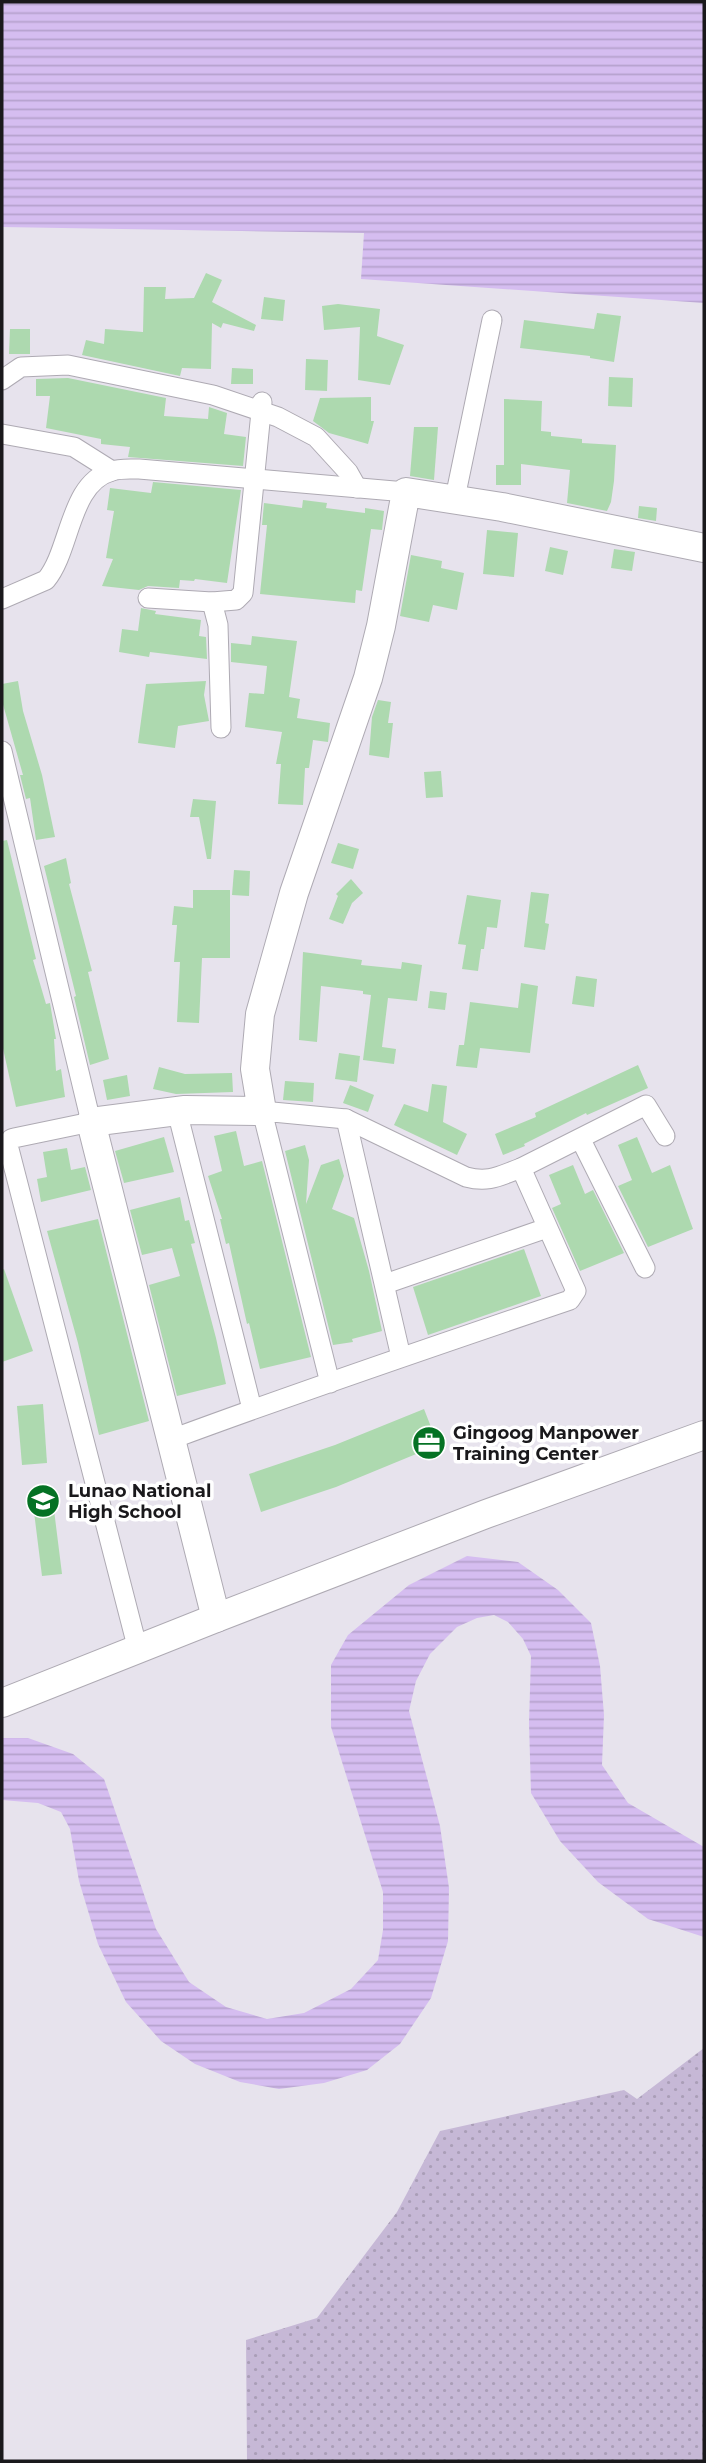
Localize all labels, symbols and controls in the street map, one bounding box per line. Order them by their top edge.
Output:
place label: Gingoog Manpower Training Center [453,1422,639,1465]
office icon: Gingoog Manpower Training Center [410,1424,448,1462]
place label: Lunao National High School [68,1480,211,1523]
school or university icon: Lunao National High School [24,1482,62,1520]

